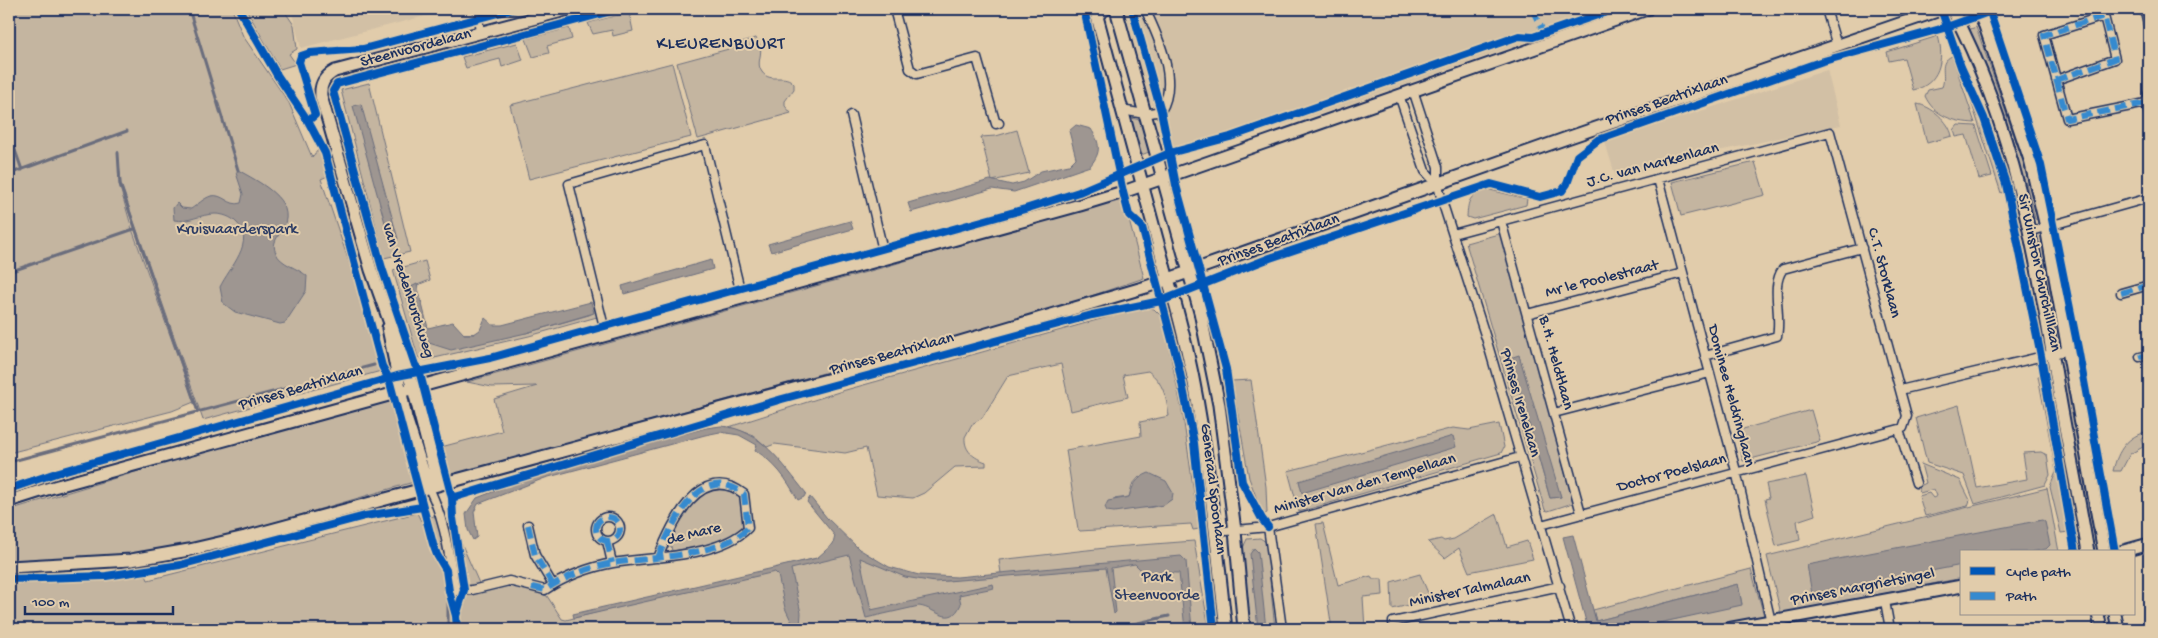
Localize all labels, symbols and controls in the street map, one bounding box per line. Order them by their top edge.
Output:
street label: Steenvoordelaan [359,25,474,73]
district label: KLEURENBUURT [657,34,785,55]
street label: Prinses Beatrixlaan [1603,71,1731,131]
street label: J.C. van Markenlaan [1585,139,1721,193]
street label: Sir Winston Churchilllaan [2012,192,2064,354]
street label: Prinses Beatrixlaan [1215,210,1343,272]
park label: Kruisvaarderspark [177,221,299,240]
street label: van Vredenburchweg [376,221,438,361]
street label: C.T. Storklaan [1862,226,1904,321]
street label: Mr le Poolestraat [1544,256,1662,303]
street label: B.H. Heldtlaan [1533,313,1577,413]
street label: Dominee Heldringlaan [1702,322,1758,470]
street label: Prinses Beatrixlaan [827,329,957,381]
street label: Prinses Irenelaan [1494,346,1544,460]
street label: Prinses Beatrixlaan [236,362,365,416]
street label: Generaal Spoorlaan [1195,423,1229,556]
street label: Minister Van den Tempellaan [1272,450,1458,520]
street label: Doctor Poelslaan [1614,450,1729,498]
street label: de Mare [665,519,724,551]
legend [1960,550,2136,616]
text: Cycle path [2006,564,2071,582]
street label: Prinses Margrietsingel [1789,565,1936,611]
park label: Park Steenvoorde [1114,569,1200,606]
street label: Minister Talmalaan [1408,569,1533,613]
scale bar [25,583,172,615]
text: Path [2005,588,2037,606]
text: 100 m [31,594,70,612]

